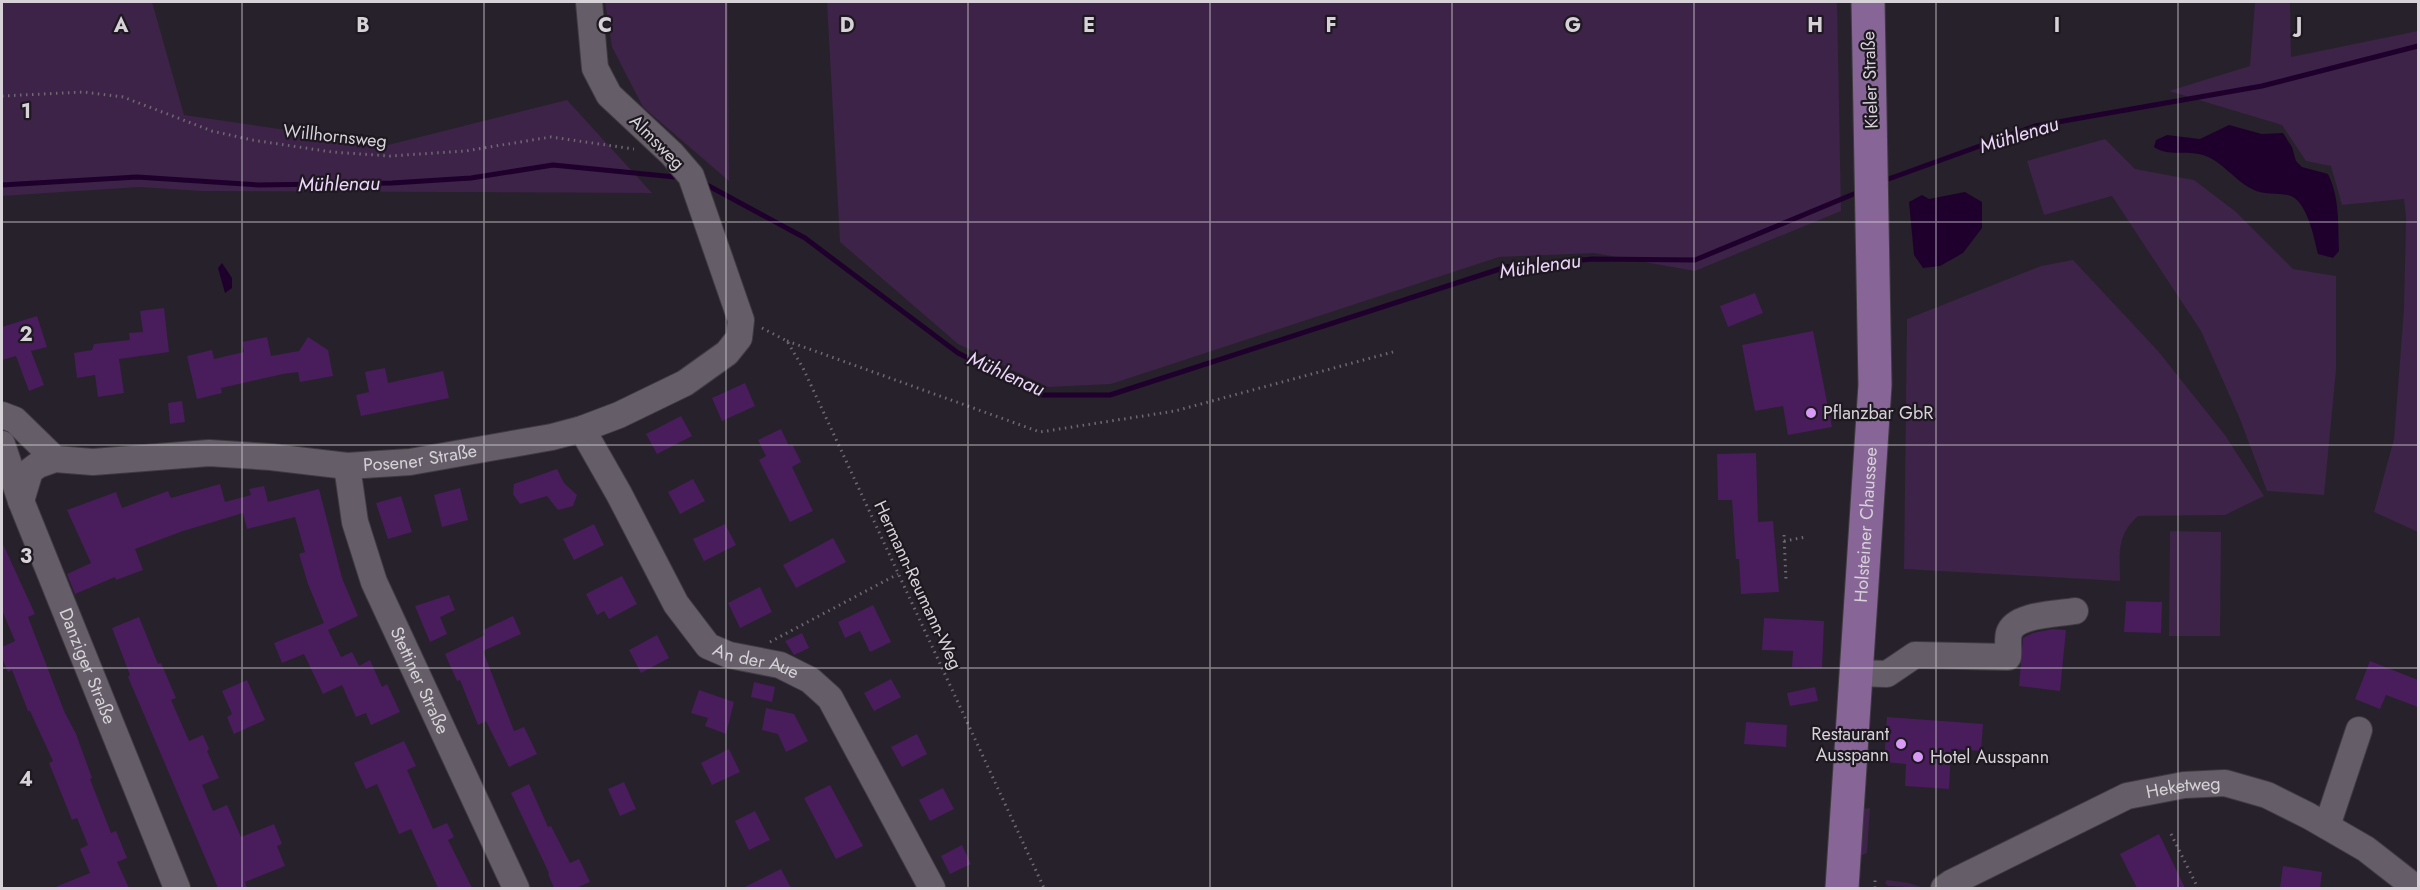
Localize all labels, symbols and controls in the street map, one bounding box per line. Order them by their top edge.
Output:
text: A [113,11,129,40]
text: B [356,11,370,40]
text: C [598,11,612,40]
text: D [840,11,854,40]
text: E [1083,11,1095,40]
text: F [1325,11,1337,40]
text: G [1565,11,1581,40]
text: H [1807,11,1823,40]
text: I [2054,11,2060,40]
text: J [2292,11,2302,40]
street label: Kieler Straße [1855,31,1885,129]
text: 1 [21,97,31,126]
street label: Almsweg [624,109,690,175]
water label: Mühlenau [1976,109,2062,161]
street label: Willhornsweg [282,118,388,154]
water label: Mühlenau [298,169,380,199]
water label: Mühlenau [1497,246,1583,286]
text: 2 [19,320,33,349]
water label: Mühlenau [963,344,1049,404]
place label: Pflanzbar GbR [1823,400,1933,426]
marker: Pflanzbar GbR [1804,406,1818,420]
street label: Posener Straße [362,437,479,478]
street label: Holsteiner Chaussee [1848,446,1884,603]
street label: Hermann-Reumann-Weg [867,496,969,674]
text: 3 [20,542,32,571]
street label: Danziger Straße [52,604,123,728]
street label: Stettiner Straße [384,622,456,738]
street label: An der Aue [709,637,804,685]
place label: Restaurant Ausspann [1811,721,1890,768]
marker: Restaurant Ausspann [1894,737,1908,751]
place label: Hotel Ausspann [1930,744,2049,770]
marker: Hotel Ausspann [1911,750,1925,764]
text: 4 [19,765,33,794]
street label: Heketweg [2144,770,2221,805]

